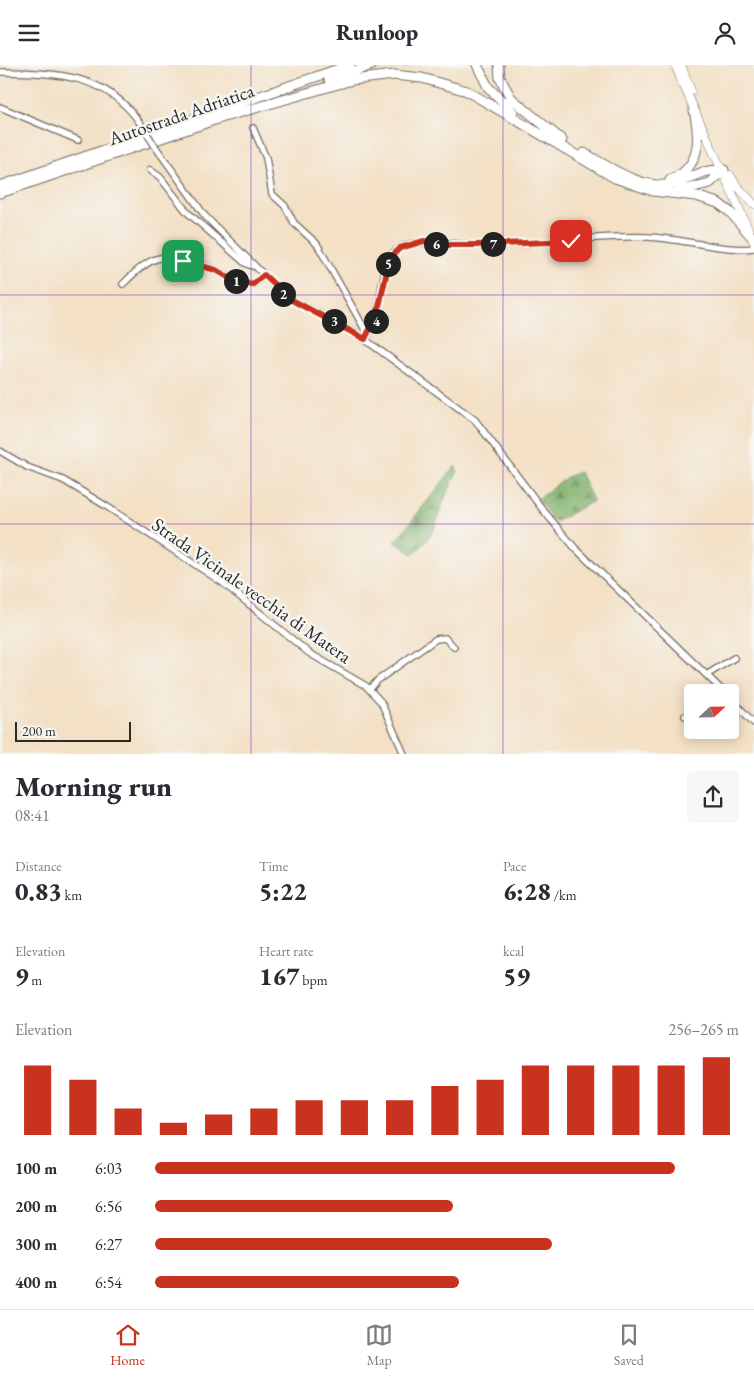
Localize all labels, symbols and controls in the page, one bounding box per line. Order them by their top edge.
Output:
text: Runloop [336,18,418,47]
icon: menu [15,19,43,47]
icon: person [711,19,739,47]
street label: Autostrada Adriatica [104,78,258,151]
pin [550,220,592,262]
icon: check [557,227,585,255]
pin: 6 [424,231,448,257]
pin: 7 [480,231,506,257]
text: 6 [433,235,440,253]
text: 7 [490,235,497,253]
pin [162,240,204,282]
icon: arrive [169,247,197,275]
pin: 5 [376,251,400,277]
text: 5 [385,255,392,273]
pin: 1 [224,269,248,293]
text: 1 [233,272,240,290]
pin: 2 [270,281,296,307]
text: 2 [280,285,287,303]
pin: 3 [322,309,346,333]
pin: 4 [364,309,388,333]
text: 3 [331,312,338,330]
text: 4 [373,312,380,330]
street label: Strada Vicinale vecchia di Matera [147,512,357,669]
north arrow [684,684,739,739]
map controls [684,684,739,739]
scale bar [15,719,131,742]
text: 200 m [22,722,56,740]
text: Morning run [15,768,172,804]
button: share [687,771,739,823]
text: 08:41 [15,805,50,826]
text: Distance [15,857,62,875]
text: Time [259,857,288,875]
text: Pace [503,857,527,875]
text: 0.83 [15,875,62,907]
text: 5:22 [259,875,307,907]
text: 6:28 [503,875,551,907]
text: km [62,886,82,904]
text: /km [551,886,577,904]
text: Elevation [15,942,65,960]
text: Heart rate [259,942,313,960]
text: kcal [503,942,524,960]
text: 9 [15,960,29,992]
text: 167 [259,960,300,992]
text: 59 [503,960,530,992]
text: m [29,971,42,989]
text: bpm [300,971,328,989]
text: Elevation [15,1019,73,1040]
text: 256–265 m [668,1019,739,1040]
text: 100 m [15,1158,57,1179]
text: 6:03 [95,1158,122,1179]
text: 200 m [15,1196,57,1217]
text: 6:56 [95,1196,122,1217]
text: 300 m [15,1234,57,1255]
text: 6:27 [95,1234,122,1255]
text: 400 m [15,1272,57,1293]
text: 6:54 [95,1272,122,1293]
tab: Home [110,1321,145,1369]
tab: Map [365,1321,393,1369]
tab: Saved [614,1321,644,1369]

